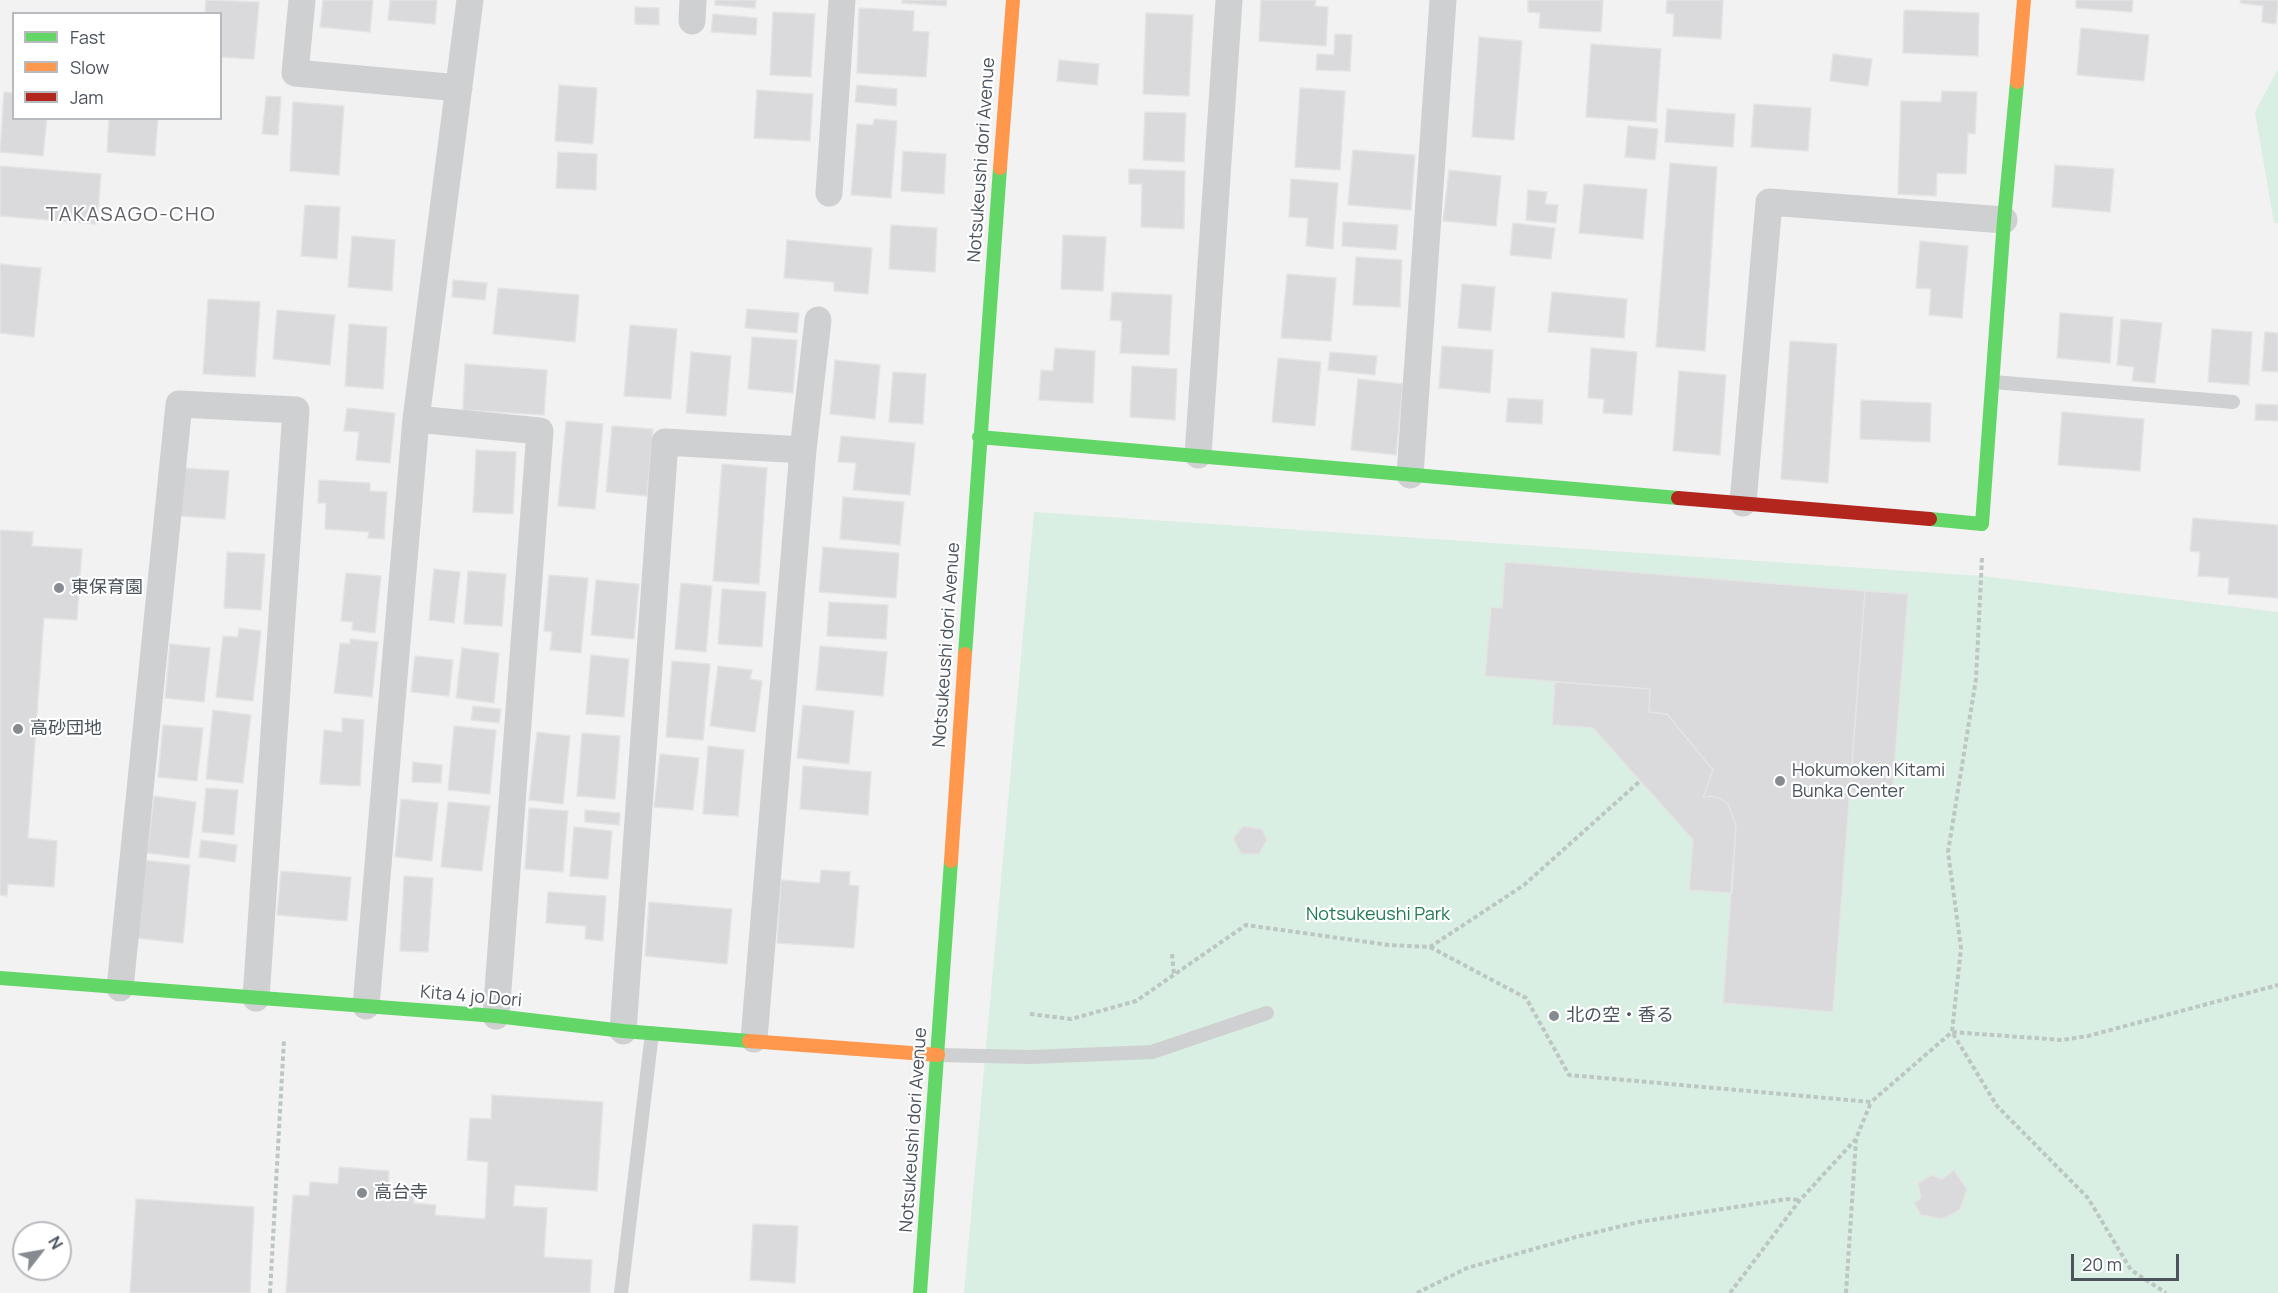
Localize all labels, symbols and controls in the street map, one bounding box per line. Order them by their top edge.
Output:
legend [12,12,222,120]
text: Fast [70,25,105,49]
text: Slow [70,55,109,79]
street label: Notsukeushi dori Avenue [964,57,1000,263]
text: Jam [70,85,104,109]
district label: TAKASAGO-CHO [46,203,216,227]
street label: Notsukeushi dori Avenue [929,542,965,748]
place label: 東保育園 [71,577,143,599]
marker: 東保育園 [52,581,66,595]
place label: 高砂団地 [30,718,102,740]
marker: 高砂団地 [11,722,25,736]
place label: Hokumoken Kitami Bunka Center [1792,760,1945,802]
marker: Hokumoken Kitami Bunka Center [1773,774,1787,788]
park label: Notsukeushi Park [1306,904,1450,926]
street label: Kita 4 jo Dori [419,982,523,1012]
place label: 北の空・香る [1566,1005,1674,1027]
marker: 北の空・香る [1547,1009,1561,1023]
street label: Notsukeushi dori Avenue [896,1027,932,1233]
place label: 高台寺 [374,1182,428,1204]
marker: 高台寺 [355,1186,369,1200]
north arrow [12,1221,72,1281]
text: N [43,1232,68,1253]
scale bar [2074,1242,2182,1280]
text: 20 m [2082,1252,2122,1276]

